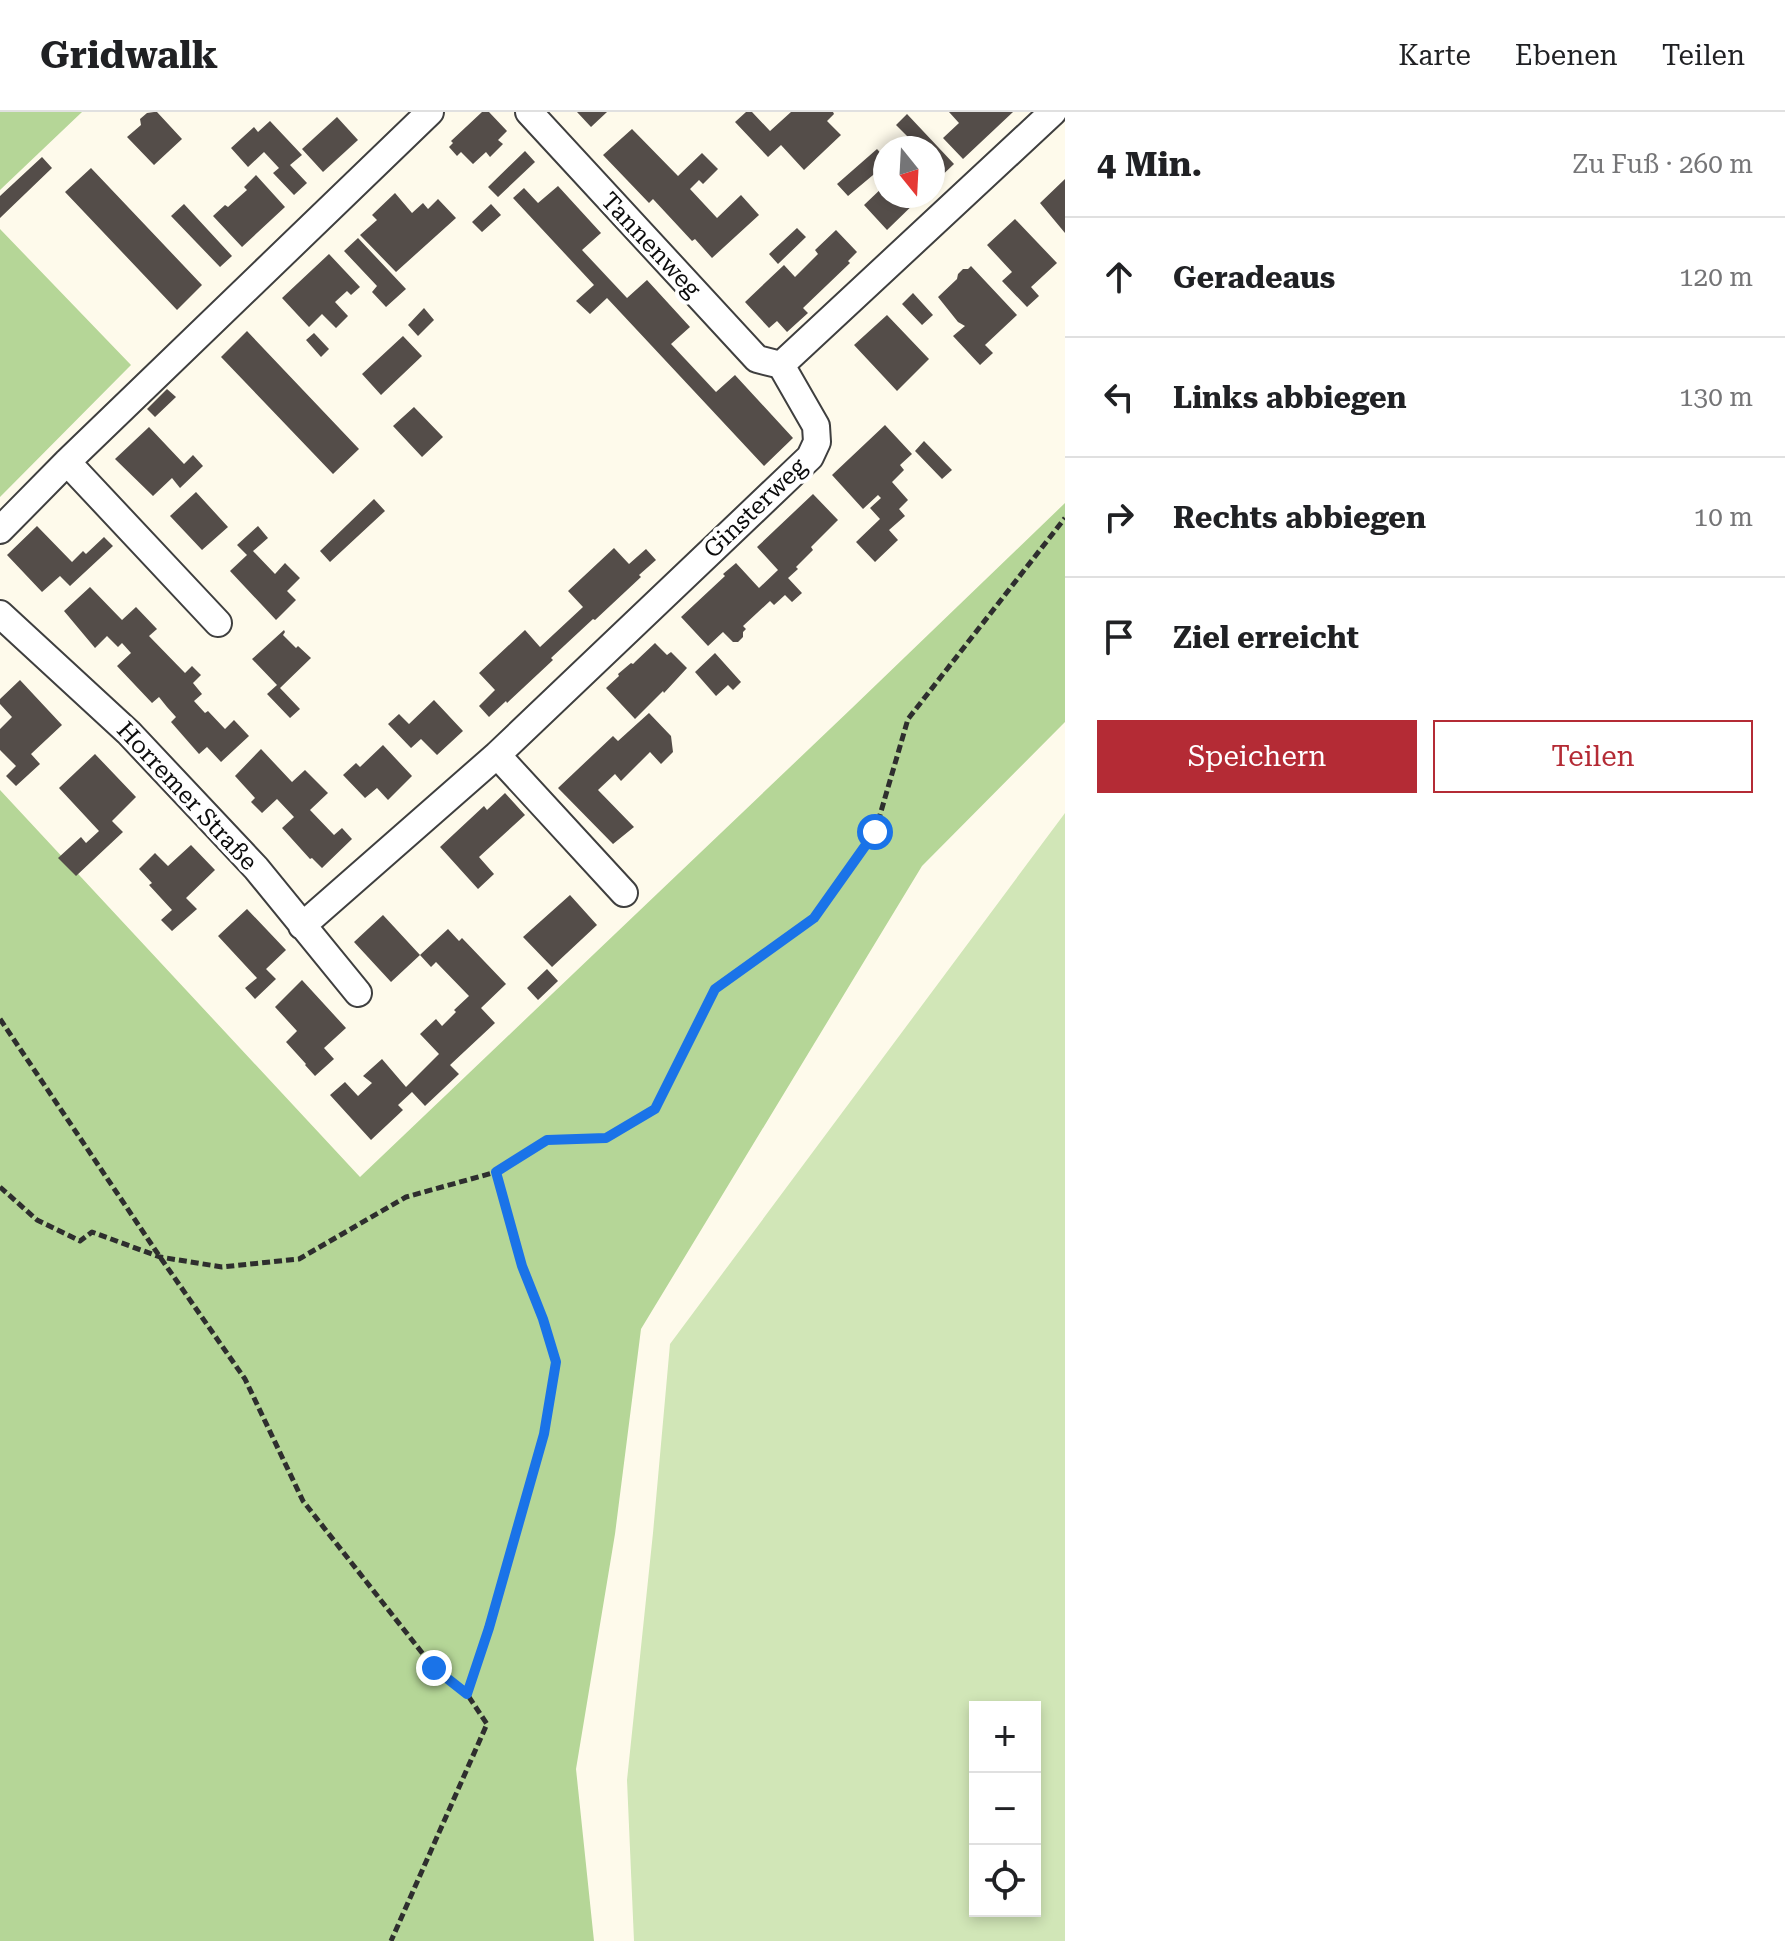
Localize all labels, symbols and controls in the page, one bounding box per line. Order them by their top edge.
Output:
text: Gridwalk [40,33,218,77]
text: Karte [1398,39,1471,72]
text: Ebenen [1515,39,1618,72]
text: Teilen [1662,39,1745,72]
north arrow [873,136,945,208]
text: 4 Min. [1097,144,1202,184]
text: Zu Fuß · 260 m [1572,149,1753,179]
street label: Tannenweg [595,187,707,303]
icon: ahead [1097,255,1141,299]
text: Geradeaus [1173,260,1335,295]
text: 120 m [1679,262,1753,292]
icon: left [1097,375,1141,419]
text: Links abbiegen [1173,380,1407,415]
text: 130 m [1679,382,1753,412]
street label: Ginsterweg [698,452,812,564]
icon: right [1097,495,1141,539]
text: Rechts abbiegen [1173,500,1426,535]
text: 10 m [1694,502,1753,532]
icon: arrive [1097,615,1141,659]
text: Ziel erreicht [1173,620,1359,655]
street label: Horremer Straße [111,716,263,876]
button: Speichern [1097,720,1417,793]
button: Teilen [1433,720,1753,793]
route start [857,814,893,850]
route end [416,1650,452,1686]
map controls [969,1701,1041,1917]
button: + [969,1701,1041,1773]
button: − [969,1773,1041,1845]
button: locate [969,1845,1041,1917]

